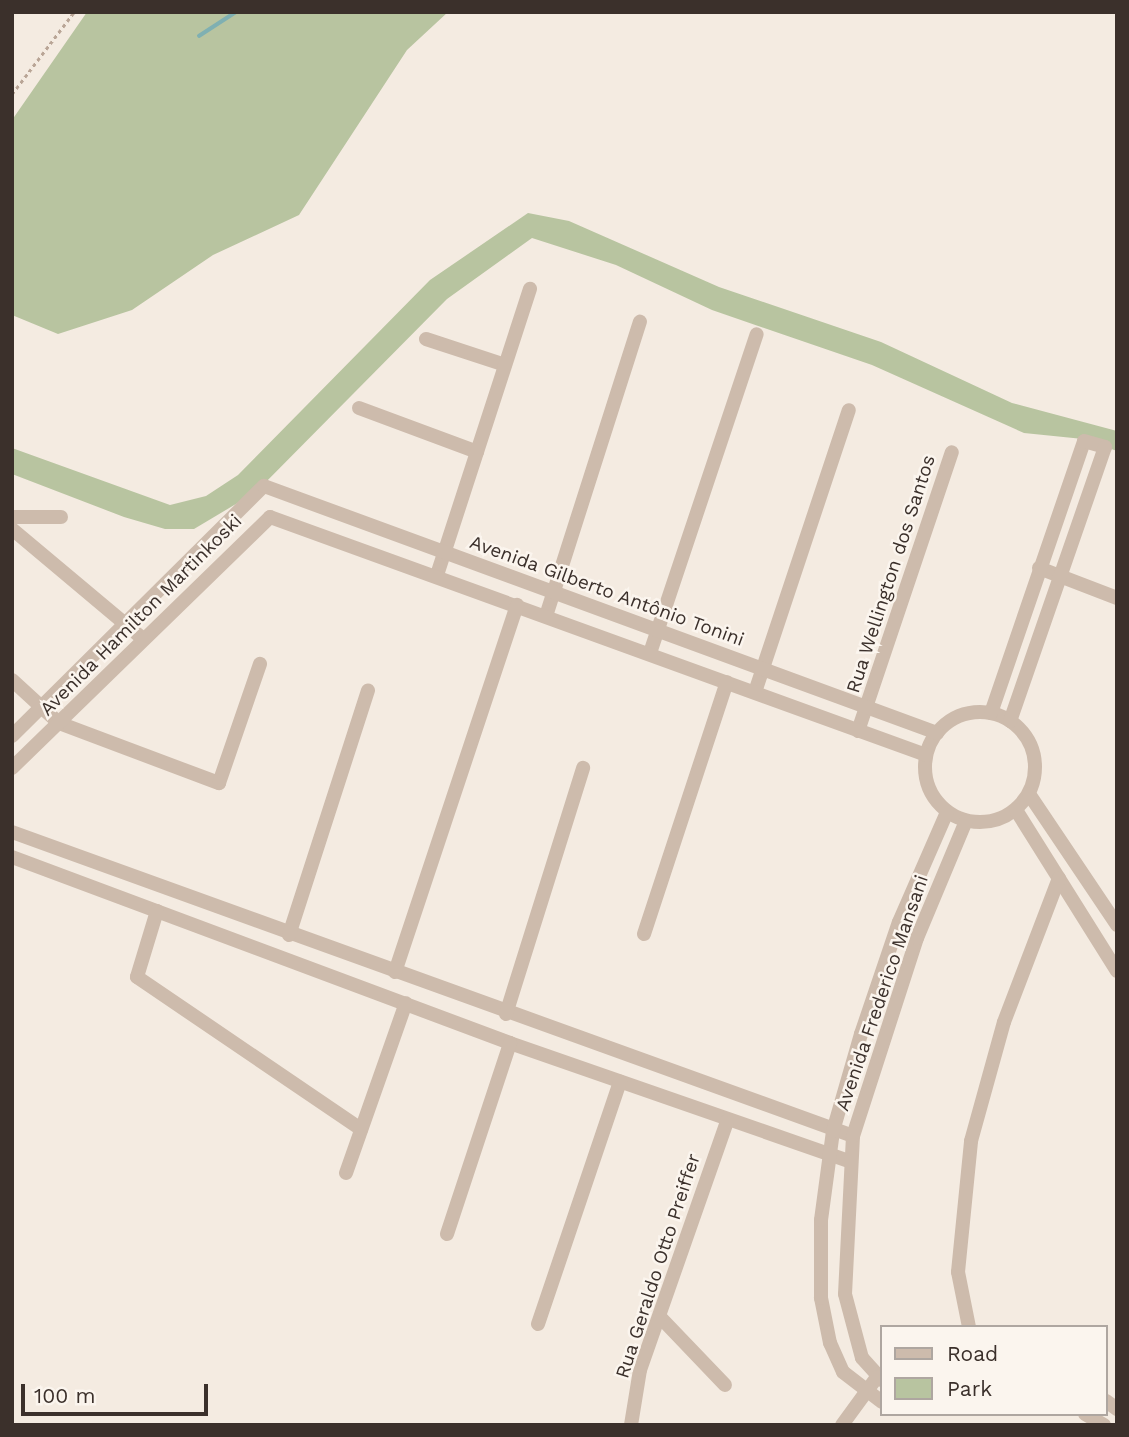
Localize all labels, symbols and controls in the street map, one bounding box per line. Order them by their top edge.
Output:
street label: Rua Wellington dos Santos [842,452,940,696]
street label: Avenida Hamilton Martinkoski [35,509,247,721]
street label: Avenida Gilberto Antônio Tonini [466,530,748,652]
street label: Avenida Frederico Mansani [831,872,933,1114]
street label: Rua Geraldo Otto Preiffer [611,1151,705,1381]
legend [880,1325,1108,1416]
text: Road [947,1341,998,1366]
scale bar [24,1370,212,1414]
text: Park [947,1376,992,1401]
text: 100 m [34,1383,96,1408]

